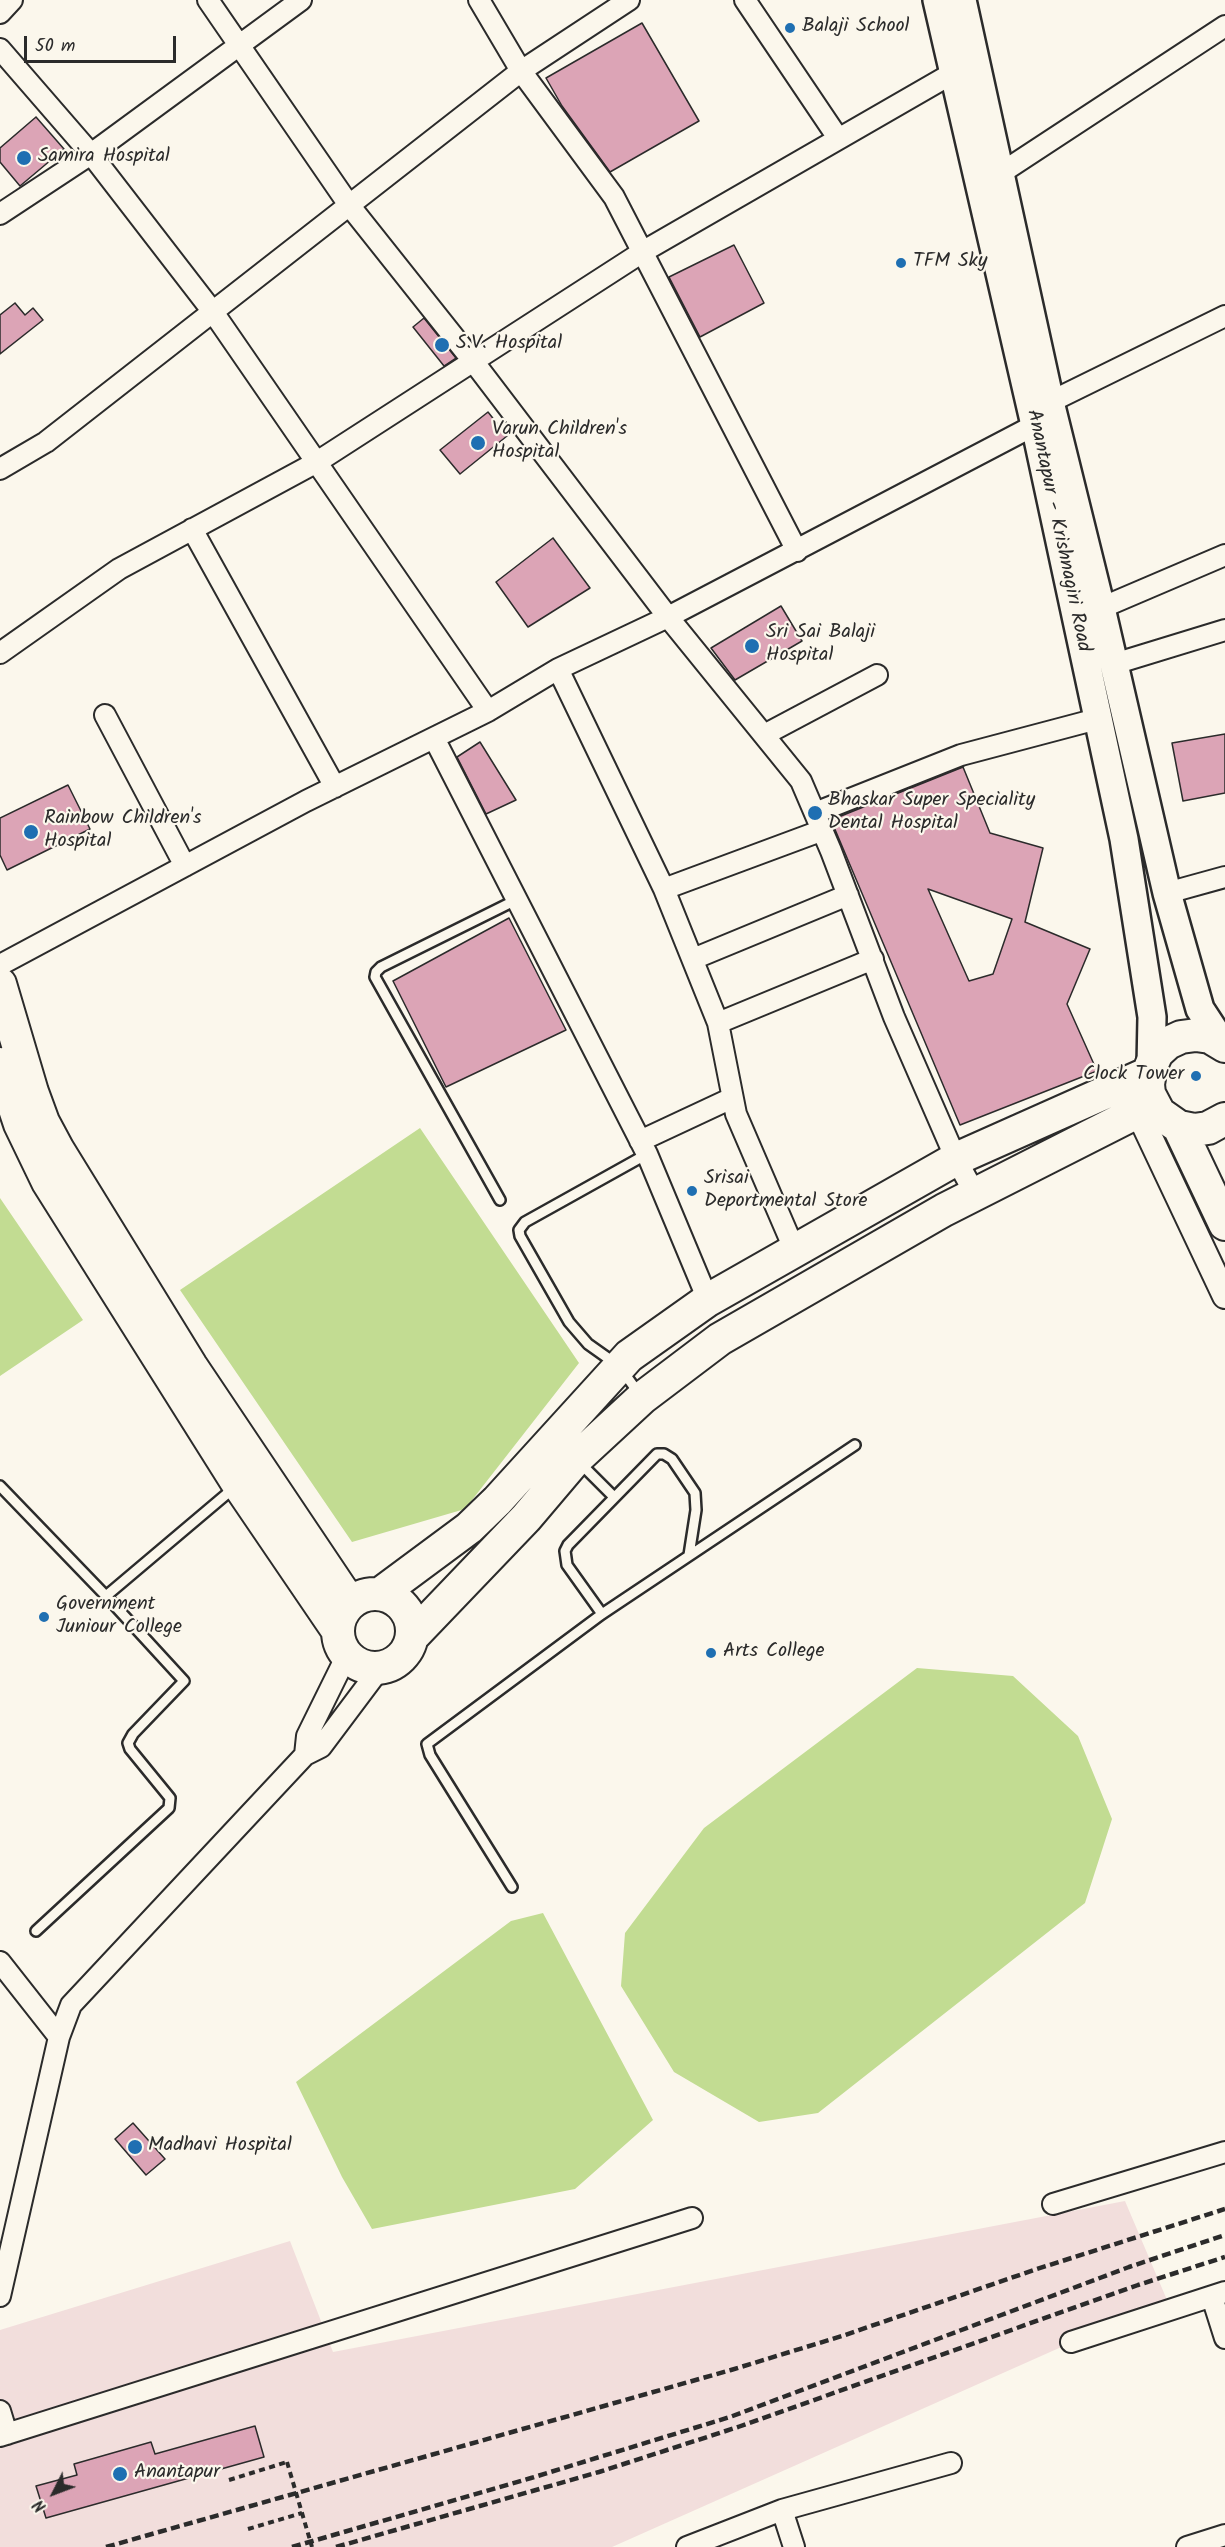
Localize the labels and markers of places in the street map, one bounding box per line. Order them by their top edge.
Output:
place label: Balaji School [802,16,910,40]
marker: Balaji School [783,21,797,35]
place label: Samira Hospital [38,146,170,170]
marker: Samira Hospital [15,149,33,167]
place label: TFM Sky [913,251,987,275]
marker: TFM Sky [894,256,908,270]
place label: S.V. Hospital [456,333,562,357]
marker: S.V. Hospital [433,336,451,354]
place label: Varun Children's Hospital [492,419,627,466]
marker: Varun Children's Hospital [469,434,487,452]
place label: Sri Sai Balaji Hospital [766,622,875,669]
marker: Sri Sai Balaji Hospital [743,637,761,655]
place label: Bhaskar Super Speciality Dental Hospital [828,790,1035,837]
marker: Bhaskar Super Speciality Dental Hospital [806,804,824,822]
place label: Rainbow Children's Hospital [44,808,202,855]
marker: Rainbow Children's Hospital [22,823,40,841]
place label: Clock Tower [1083,1064,1184,1088]
marker: Clock Tower [1189,1069,1203,1083]
place label: Srisai Deportmental Store [704,1168,868,1215]
marker: Srisai Deportmental Store [685,1184,699,1198]
place label: Government Juniour College [56,1594,182,1641]
marker: Government Juniour College [37,1610,51,1624]
place label: Arts College [723,1641,824,1665]
marker: Arts College [704,1646,718,1660]
place label: Madhavi Hospital [148,2135,292,2159]
marker: Madhavi Hospital [126,2138,144,2156]
place label: Anantapur [134,2462,220,2486]
marker: Anantapur [111,2465,129,2483]

